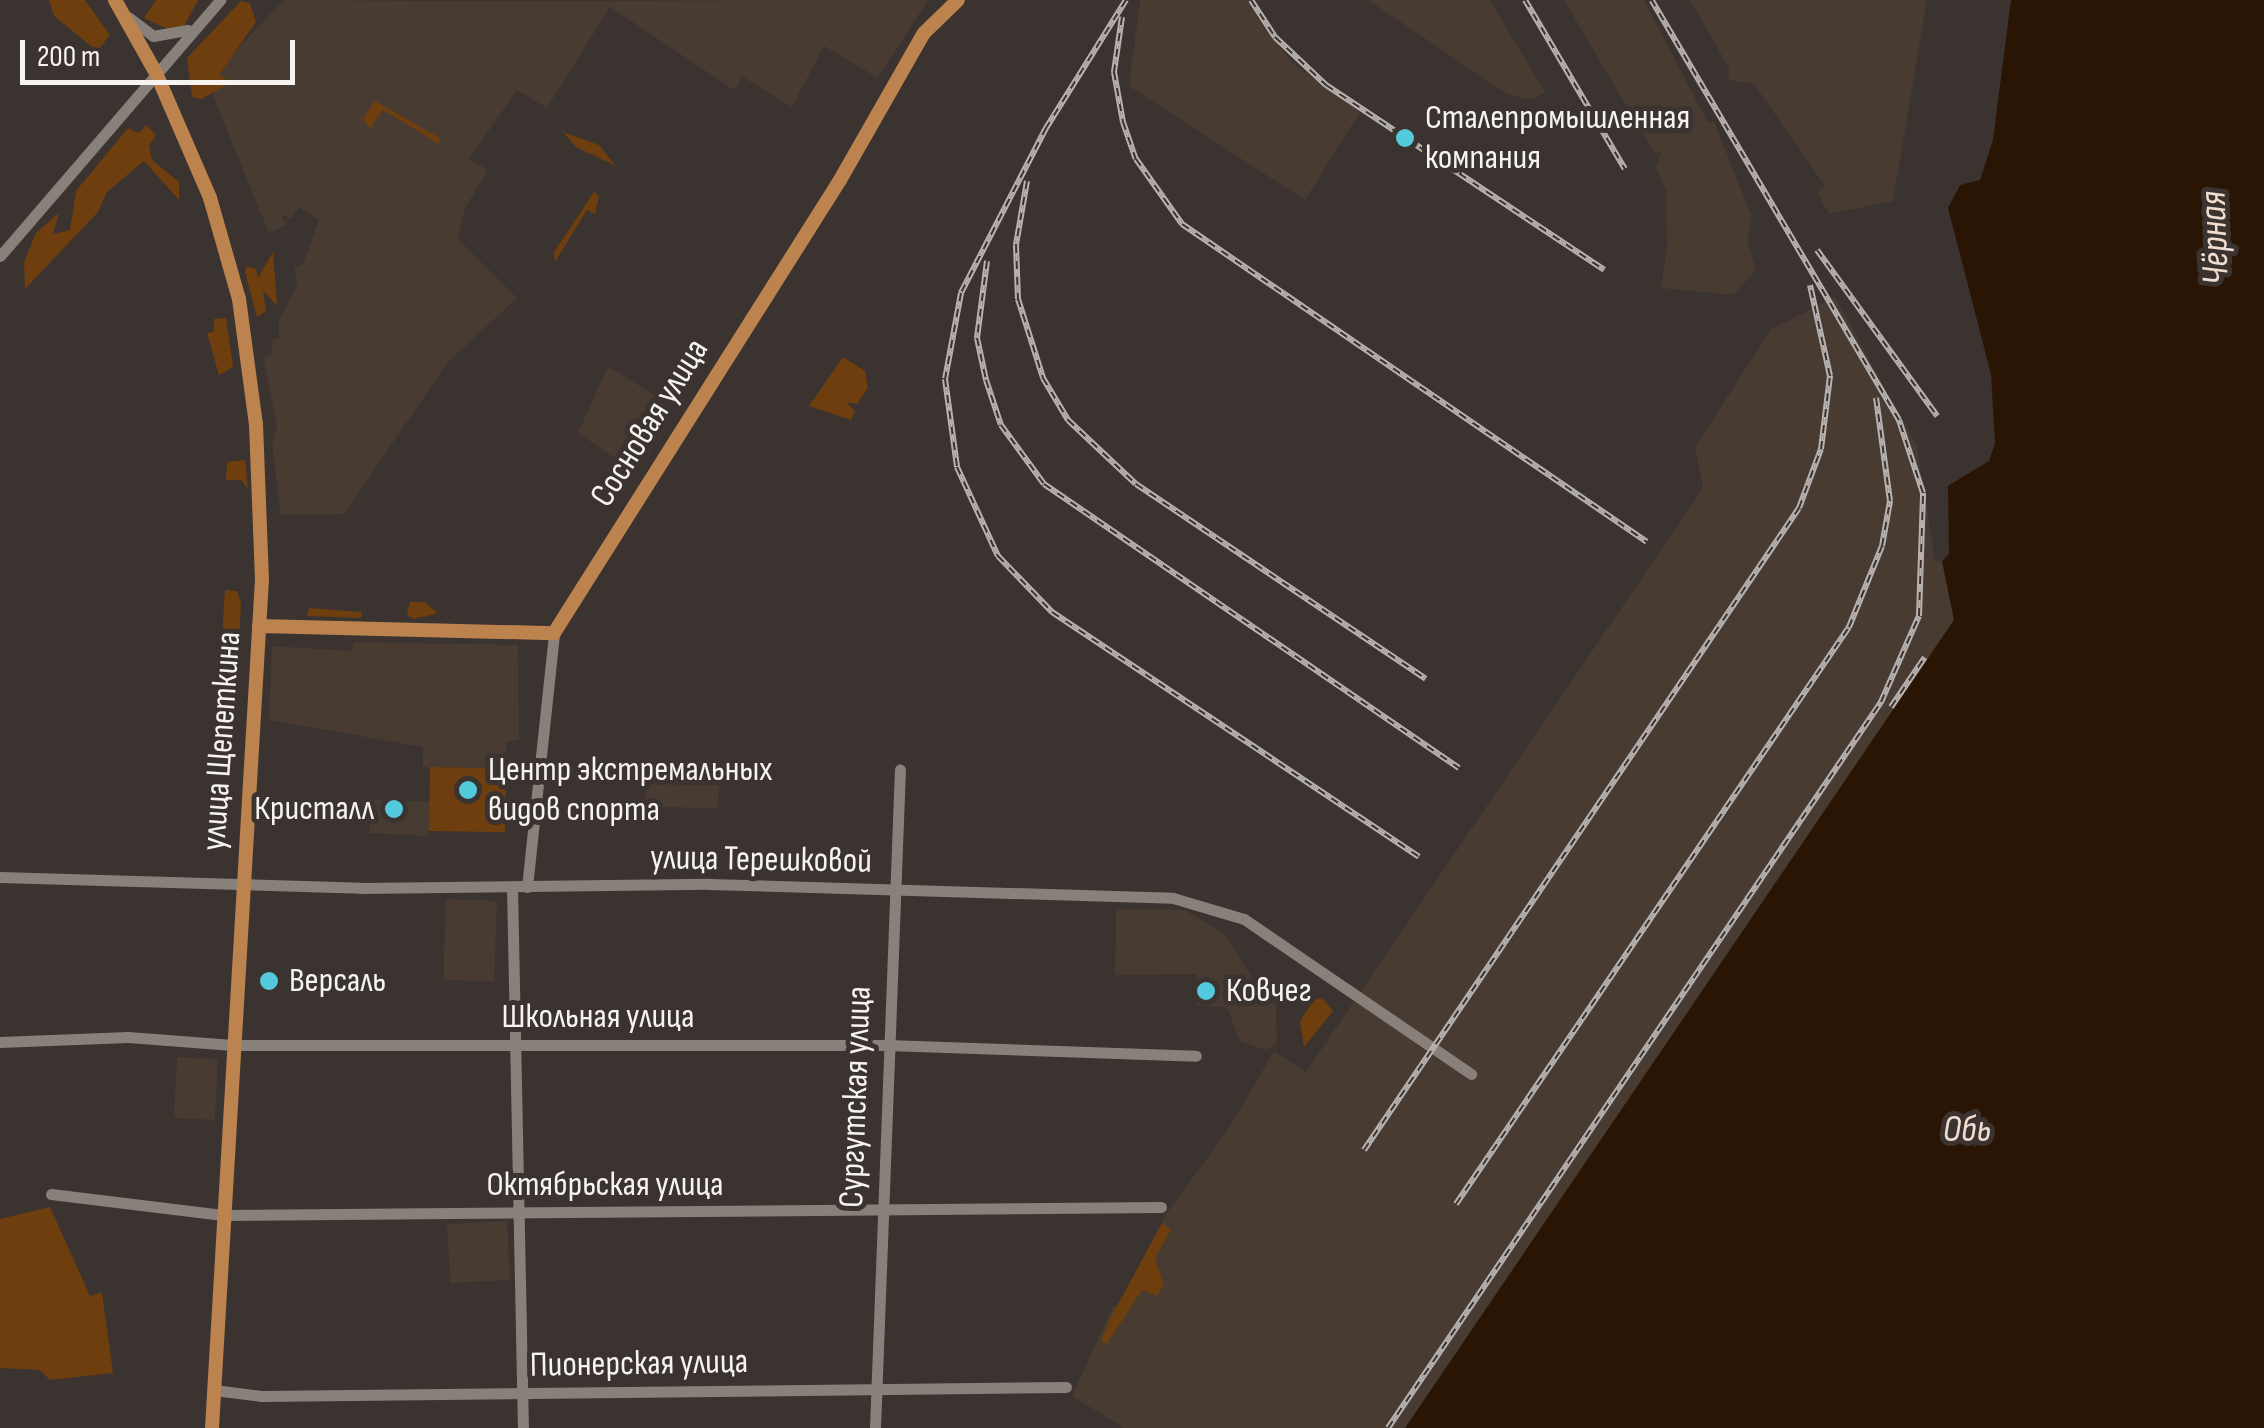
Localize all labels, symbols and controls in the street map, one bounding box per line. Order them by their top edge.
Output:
scale bar [25,20,300,82]
text: 200 m [37,39,100,75]
place label: Сталепромышленная компания [1425,97,1690,179]
marker: Сталепромышленная компания [1394,127,1416,149]
water label: Чёрная [2191,190,2239,286]
street label: Сосновая улица [582,331,718,515]
street label: улица Щепеткина [193,630,251,852]
place label: Центр экстремальных видов спорта [488,749,772,831]
marker: Центр экстремальных видов спорта [457,779,479,801]
place label: Кристалл [254,788,374,830]
marker: Кристалл [383,798,405,820]
street label: улица Терешковой [650,837,872,883]
place label: Версаль [289,960,386,1002]
marker: Версаль [258,970,280,992]
place label: Ковчег [1226,970,1312,1012]
marker: Ковчег [1195,980,1217,1002]
street label: Сургутская улица [831,985,881,1209]
street label: Школьная улица [502,996,694,1038]
water label: Обь [1943,1107,1991,1153]
street label: Октябрьская улица [486,1164,724,1206]
street label: Пионерская улица [530,1341,748,1387]

